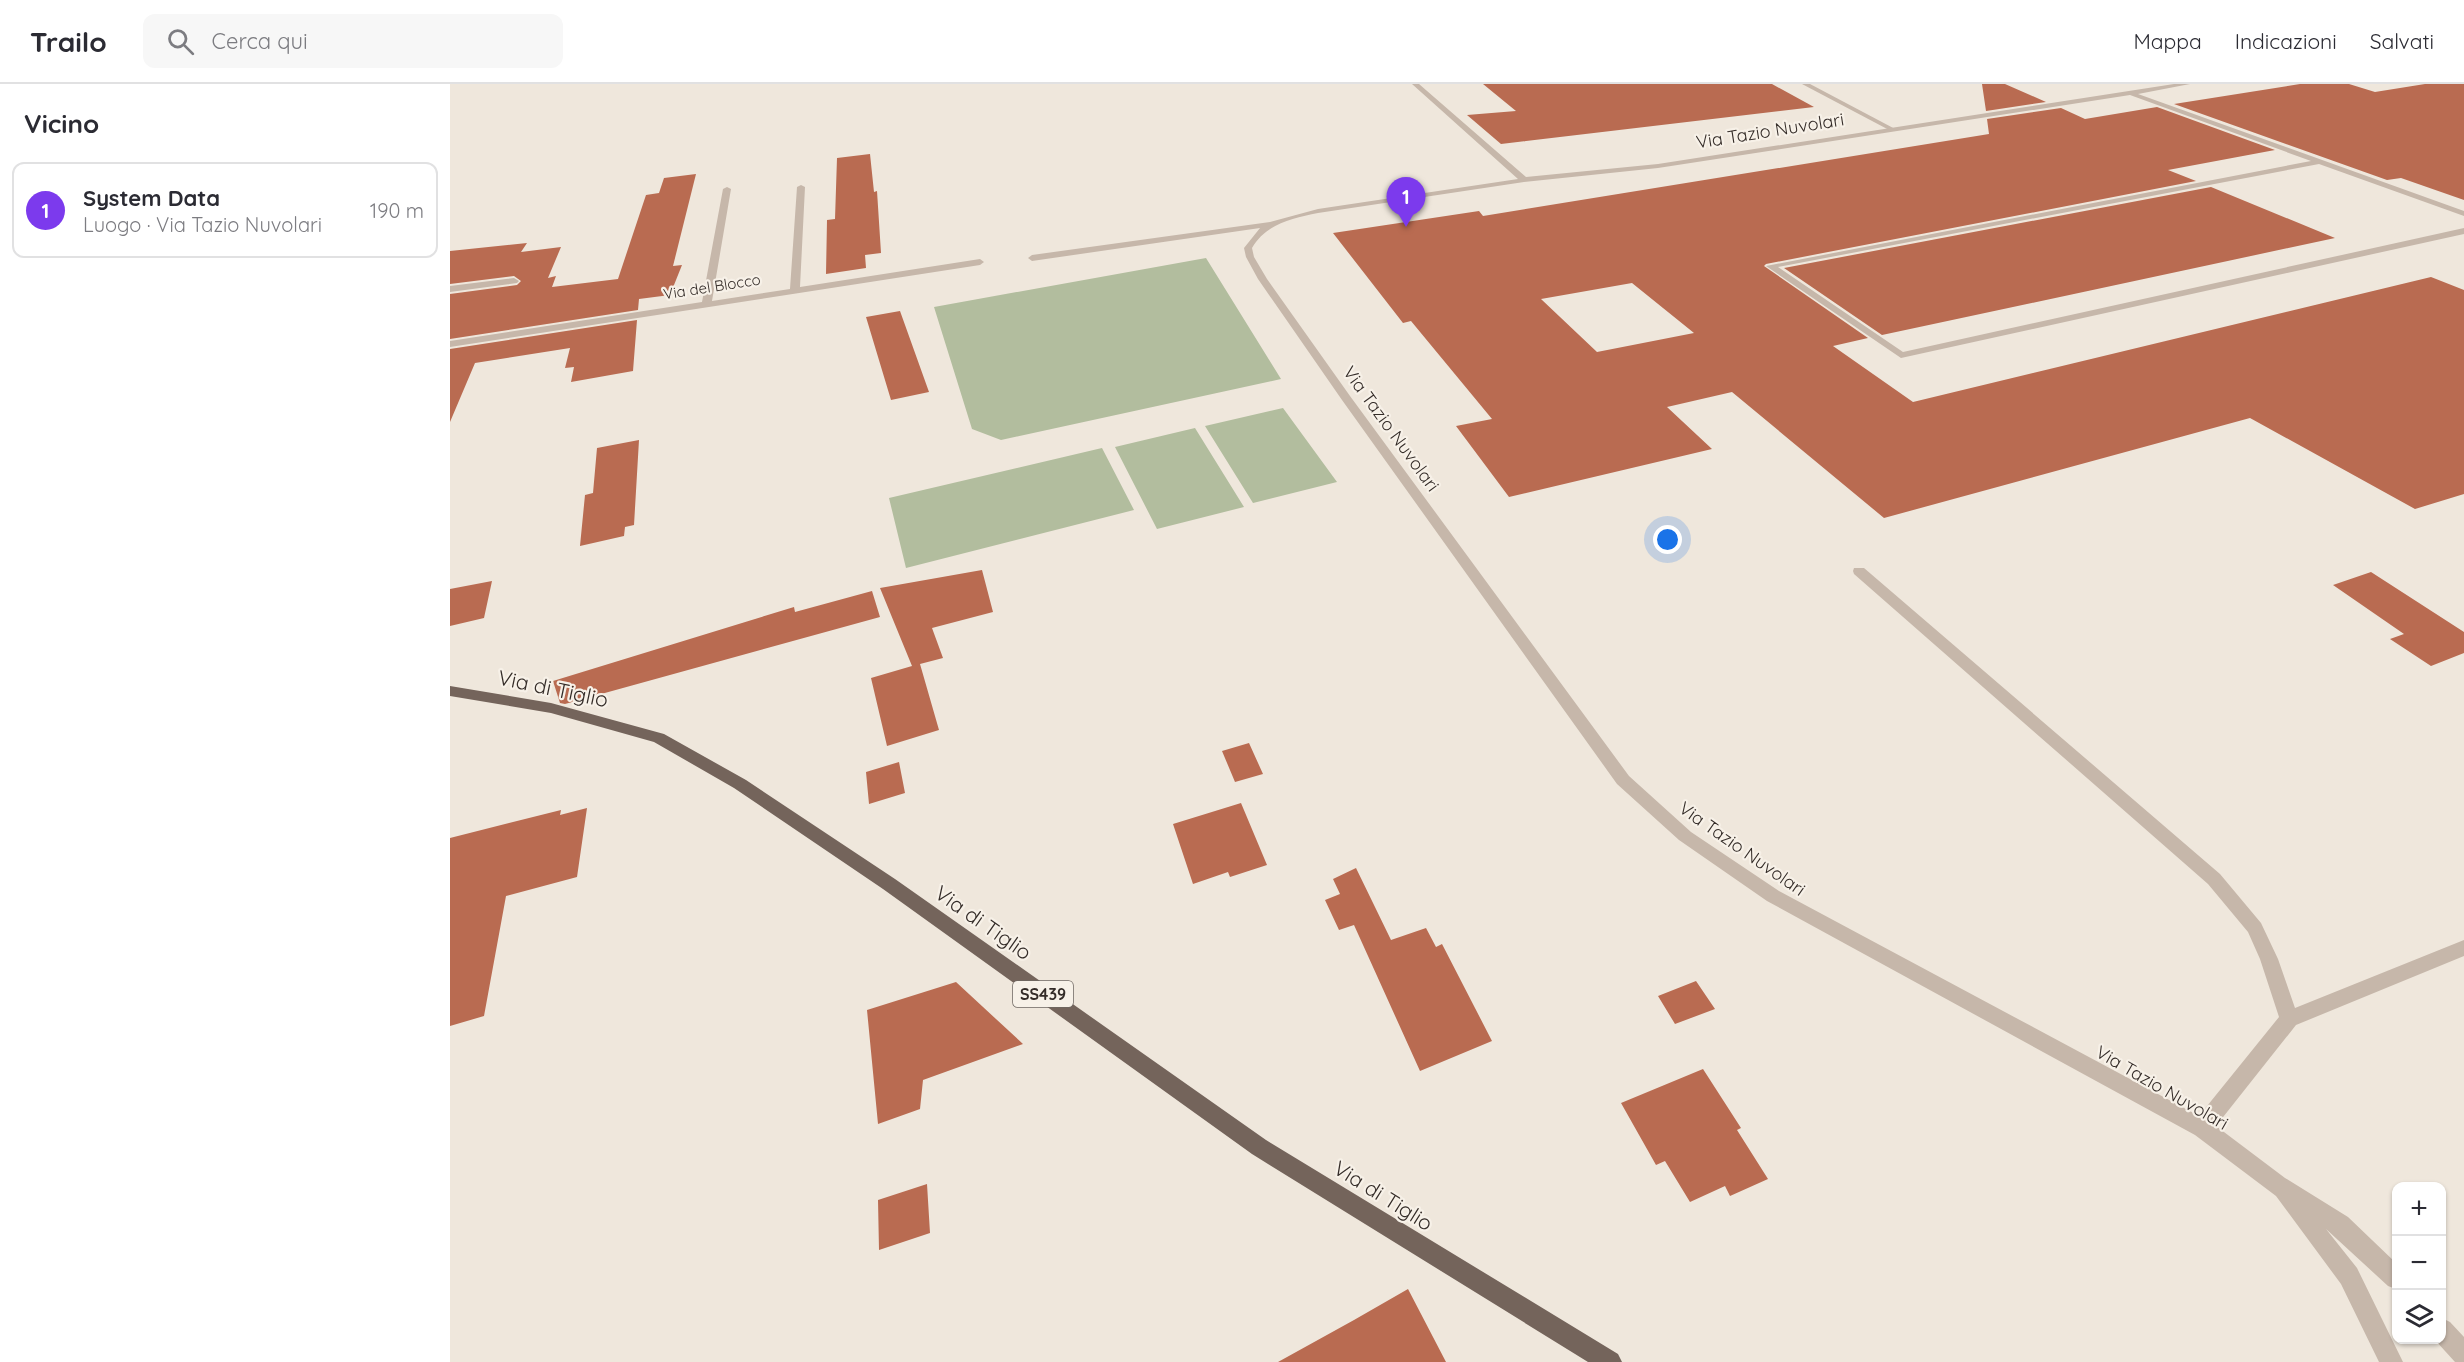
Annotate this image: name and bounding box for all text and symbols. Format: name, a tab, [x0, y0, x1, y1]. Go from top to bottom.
search box	[143, 14, 563, 68]
text: Trailo	[30, 24, 107, 59]
icon: search	[164, 25, 197, 58]
text: Cerca qui	[212, 27, 308, 55]
text: Mappa	[2133, 28, 2202, 54]
text: Indicazioni	[2235, 28, 2337, 54]
text: Salvati	[2370, 28, 2434, 54]
text: Vicino	[24, 107, 99, 140]
street label: Via Tazio Nuvolari	[1694, 107, 1845, 154]
pin: 1	[1386, 178, 1426, 227]
text: System Data	[83, 184, 220, 212]
text: 1	[42, 198, 49, 223]
text: 190 m	[370, 198, 424, 223]
text: Luogo · Via Tazio Nuvolari	[83, 212, 322, 237]
street label: Via del Blocco	[662, 269, 762, 304]
street label: Via Tazio Nuvolari	[1338, 362, 1445, 496]
your location	[1653, 525, 1682, 554]
street label: Via di Tiglio	[496, 664, 611, 712]
street label: Via Tazio Nuvolari	[1675, 796, 1810, 901]
street label: Via di Tiglio	[930, 879, 1037, 965]
road number: SS439	[1013, 981, 1073, 1007]
street label: Via Tazio Nuvolari	[2092, 1040, 2233, 1135]
street label: Via di Tiglio	[1329, 1154, 1438, 1236]
map controls	[2392, 1182, 2446, 1344]
button: +	[2392, 1182, 2446, 1236]
button: −	[2392, 1236, 2446, 1290]
button: layers	[2392, 1290, 2446, 1344]

